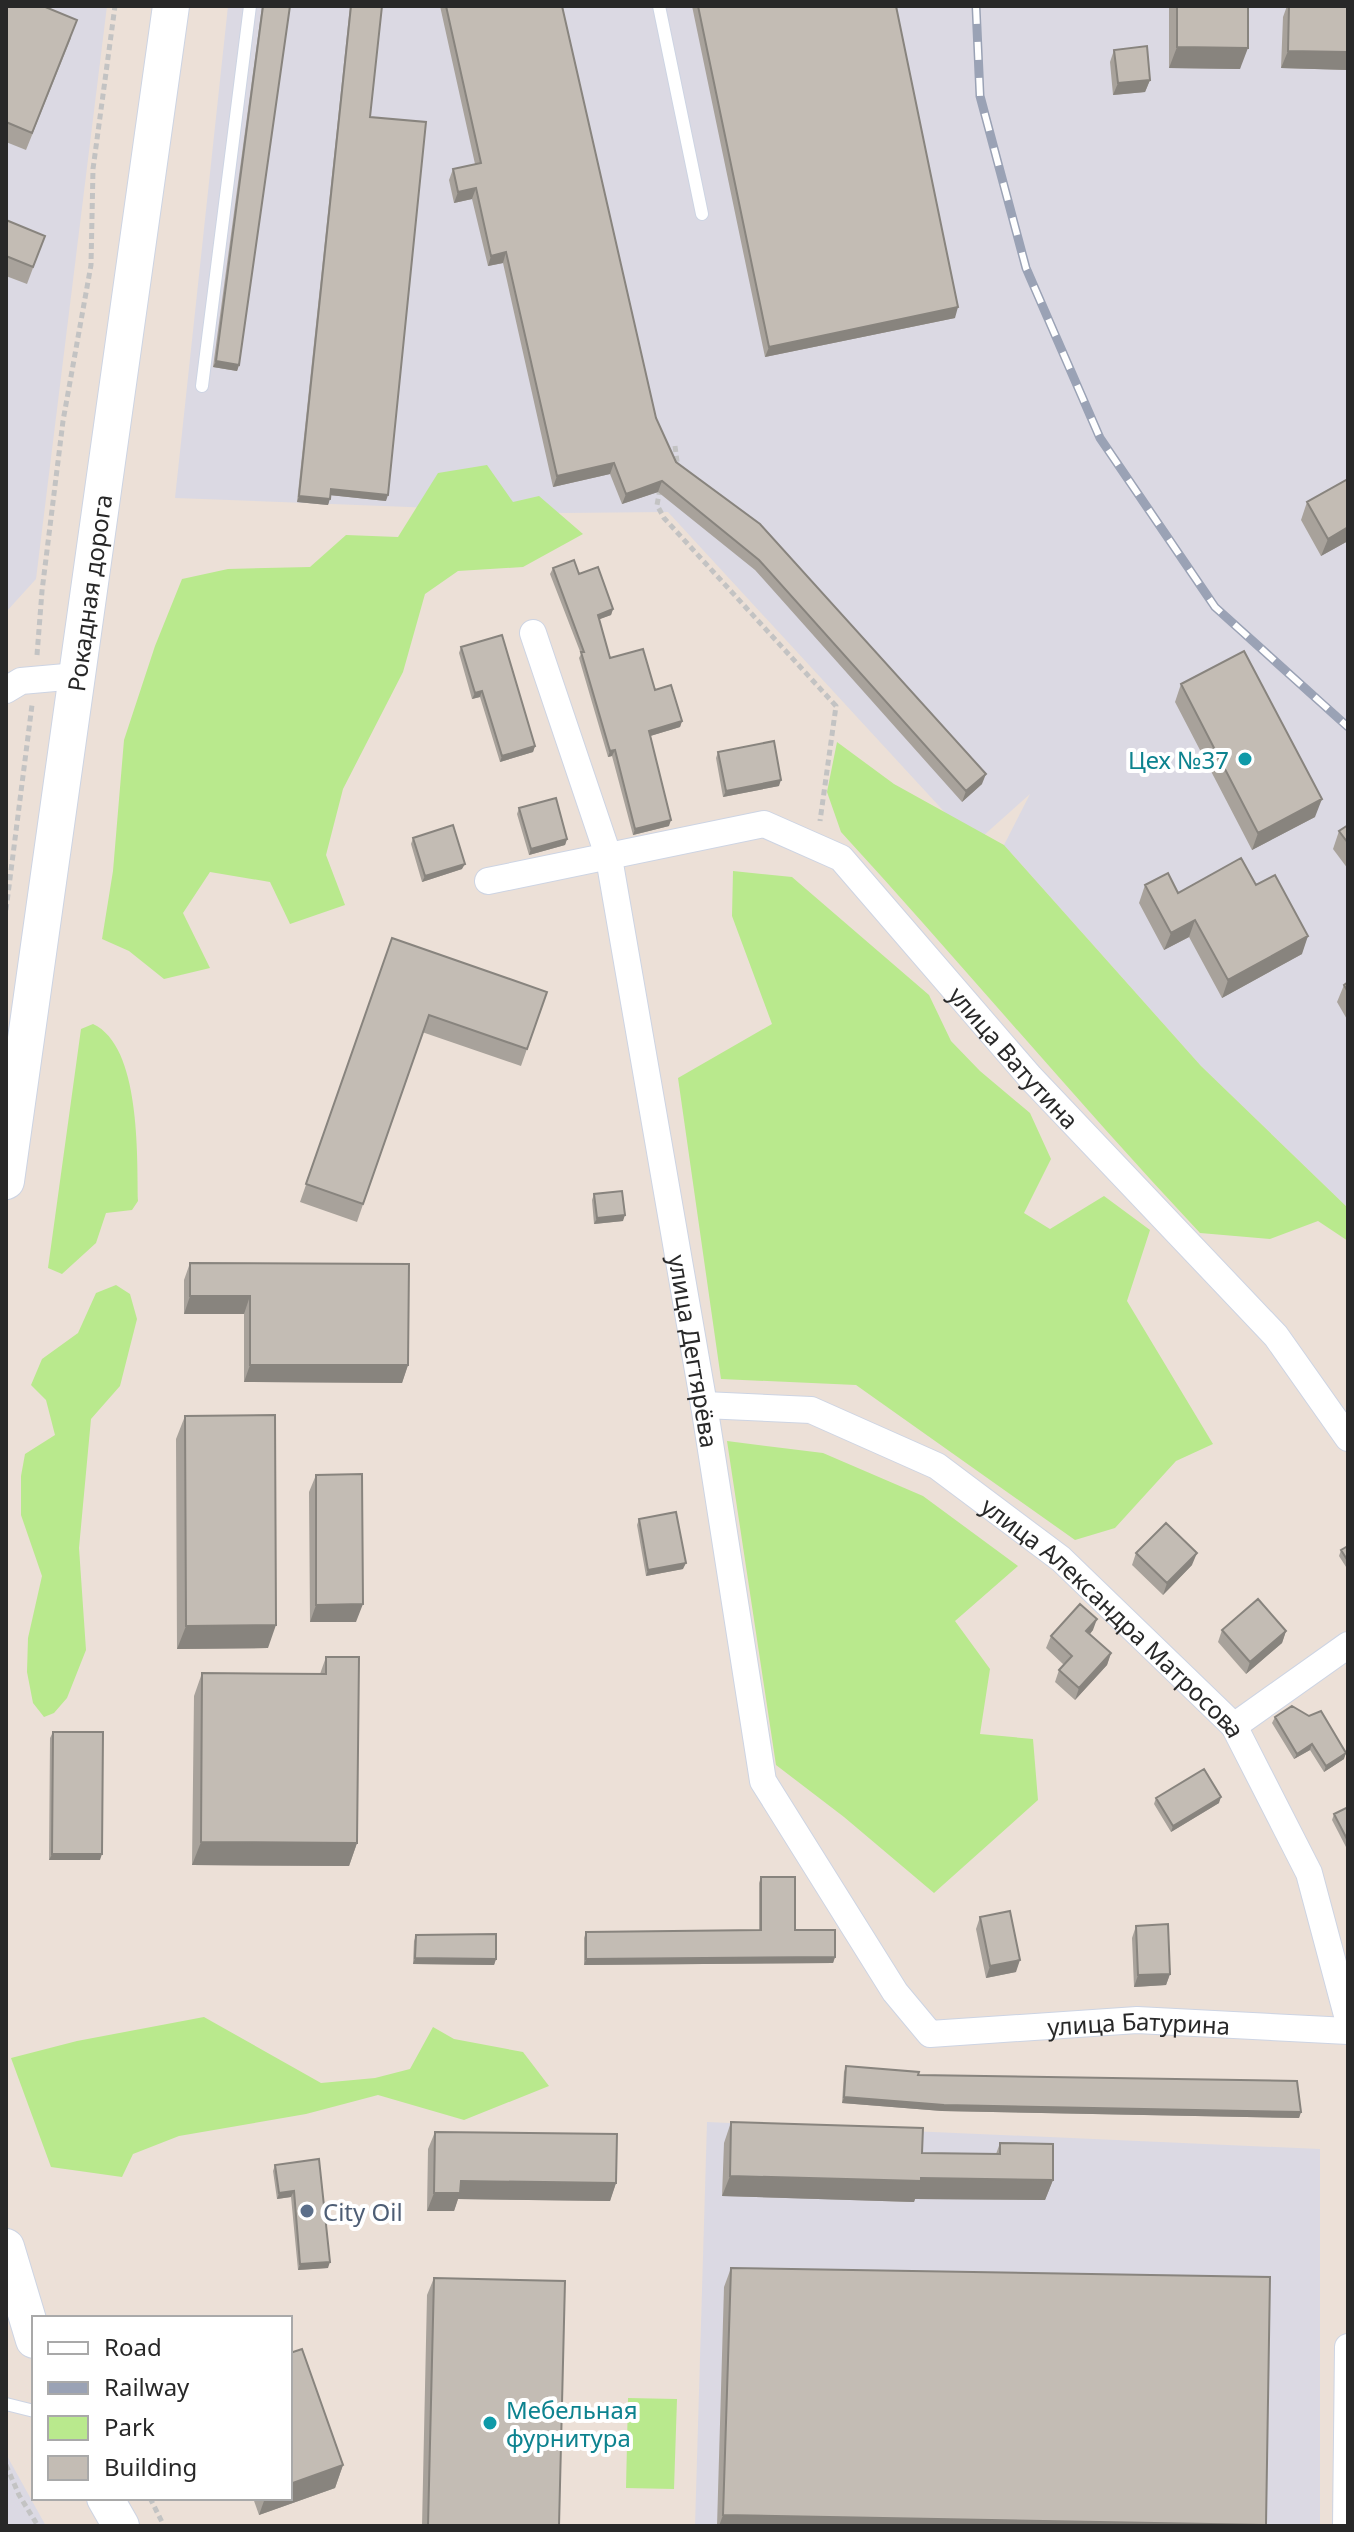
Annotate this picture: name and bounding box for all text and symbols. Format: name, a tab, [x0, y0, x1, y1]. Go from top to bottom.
street label: Рокадная дорога	[58, 492, 119, 693]
place label: Цех №37	[1128, 743, 1229, 776]
marker: Цех №37	[1236, 750, 1254, 768]
street label: улица Ватутина	[942, 979, 1087, 1136]
street label: улица Дегтярёва	[662, 1252, 727, 1450]
street label: улица Александра Матросова	[975, 1489, 1253, 1743]
street label: улица Батурина	[1046, 2003, 1231, 2043]
place label: City Oil	[323, 2195, 403, 2228]
marker: City Oil	[298, 2202, 316, 2220]
legend	[32, 2316, 292, 2500]
text: Road	[104, 2330, 162, 2363]
text: Railway	[104, 2370, 190, 2403]
place label: Мебельная фурнитура	[506, 2393, 638, 2454]
text: Park	[104, 2410, 155, 2443]
marker: Мебельная фурнитура	[481, 2414, 499, 2432]
text: Building	[104, 2450, 197, 2483]

